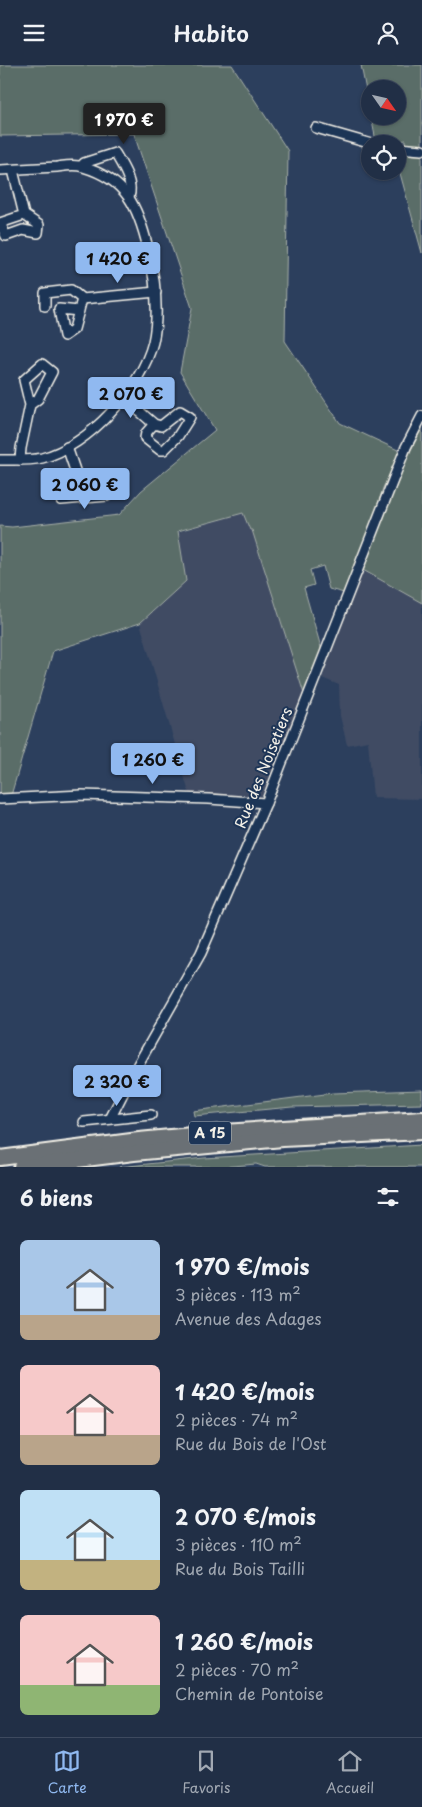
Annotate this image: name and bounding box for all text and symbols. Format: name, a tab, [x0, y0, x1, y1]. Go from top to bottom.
text: Habito	[173, 16, 249, 49]
icon: menu	[20, 19, 48, 47]
icon: person	[374, 19, 402, 47]
north arrow	[361, 80, 406, 125]
map controls	[361, 80, 406, 180]
pin: 1 970 €	[78, 103, 170, 145]
text: 1 970 €	[94, 107, 154, 131]
button: locate	[361, 135, 406, 180]
pin: 1 420 €	[72, 241, 164, 284]
text: 1 420 €	[86, 246, 150, 270]
pin: 2 070 €	[85, 377, 177, 419]
text: 2 070 €	[99, 381, 163, 405]
pin: 2 060 €	[39, 467, 131, 510]
text: 2 060 €	[52, 472, 118, 496]
street label: Rue des Noisetiers	[228, 703, 297, 831]
pin: 1 260 €	[107, 743, 199, 785]
text: 1 260 €	[122, 747, 184, 771]
pin: 2 320 €	[71, 1065, 163, 1107]
text: 2 320 €	[84, 1069, 150, 1093]
road number: A 15	[189, 1121, 231, 1145]
text: 6 biens	[20, 1181, 93, 1213]
icon: filters	[374, 1183, 402, 1211]
text: 1 970 €/mois	[175, 1250, 309, 1282]
icon: home	[60, 1260, 120, 1320]
text: 3 pièces · 113 m²	[175, 1282, 301, 1306]
text: Avenue des Adages	[175, 1306, 322, 1330]
text: 1 420 €/mois	[175, 1375, 314, 1407]
icon: home	[60, 1385, 120, 1445]
text: 2 pièces · 74 m²	[175, 1407, 298, 1431]
text: Rue du Bois de l'Ost	[175, 1431, 327, 1455]
text: 2 070 €/mois	[175, 1500, 316, 1532]
icon: home	[60, 1510, 120, 1570]
text: 3 pièces · 110 m²	[175, 1532, 302, 1556]
text: Rue du Bois Tailli	[175, 1556, 305, 1580]
text: 1 260 €/mois	[175, 1625, 313, 1657]
icon: home	[60, 1635, 120, 1695]
text: 2 pièces · 70 m²	[175, 1657, 299, 1681]
text: Chemin de Pontoise	[175, 1681, 323, 1705]
tab: Carte	[48, 1747, 87, 1798]
tab: Favoris	[182, 1747, 230, 1798]
tab: Accueil	[326, 1747, 374, 1798]

